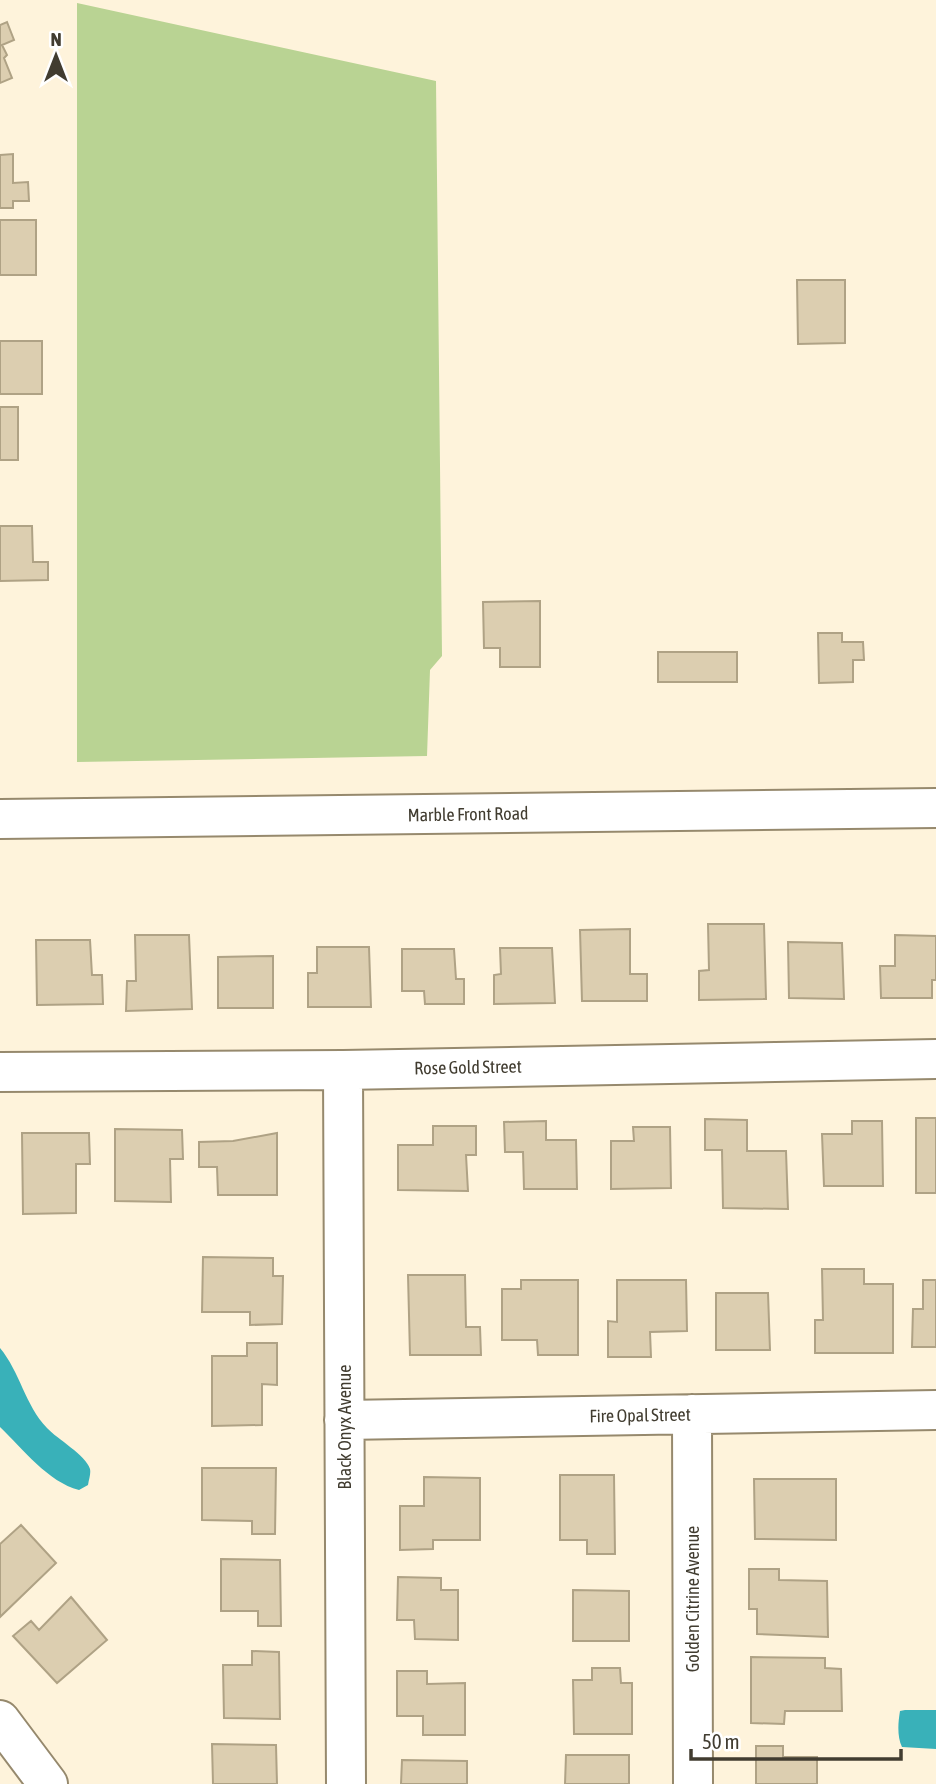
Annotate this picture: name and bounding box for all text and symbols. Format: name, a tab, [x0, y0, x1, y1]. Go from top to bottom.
north arrow	[21, 21, 91, 91]
text: N	[50, 28, 62, 50]
street label: Marble Front Road	[407, 802, 529, 826]
street label: Rose Gold Street	[414, 1056, 522, 1078]
street label: Black Onyx Avenue	[334, 1365, 355, 1489]
street label: Fire Opal Street	[589, 1404, 691, 1426]
street label: Golden Citrine Avenue	[682, 1526, 703, 1672]
scale bar	[691, 1718, 901, 1762]
text: 50 m	[702, 1729, 740, 1753]

